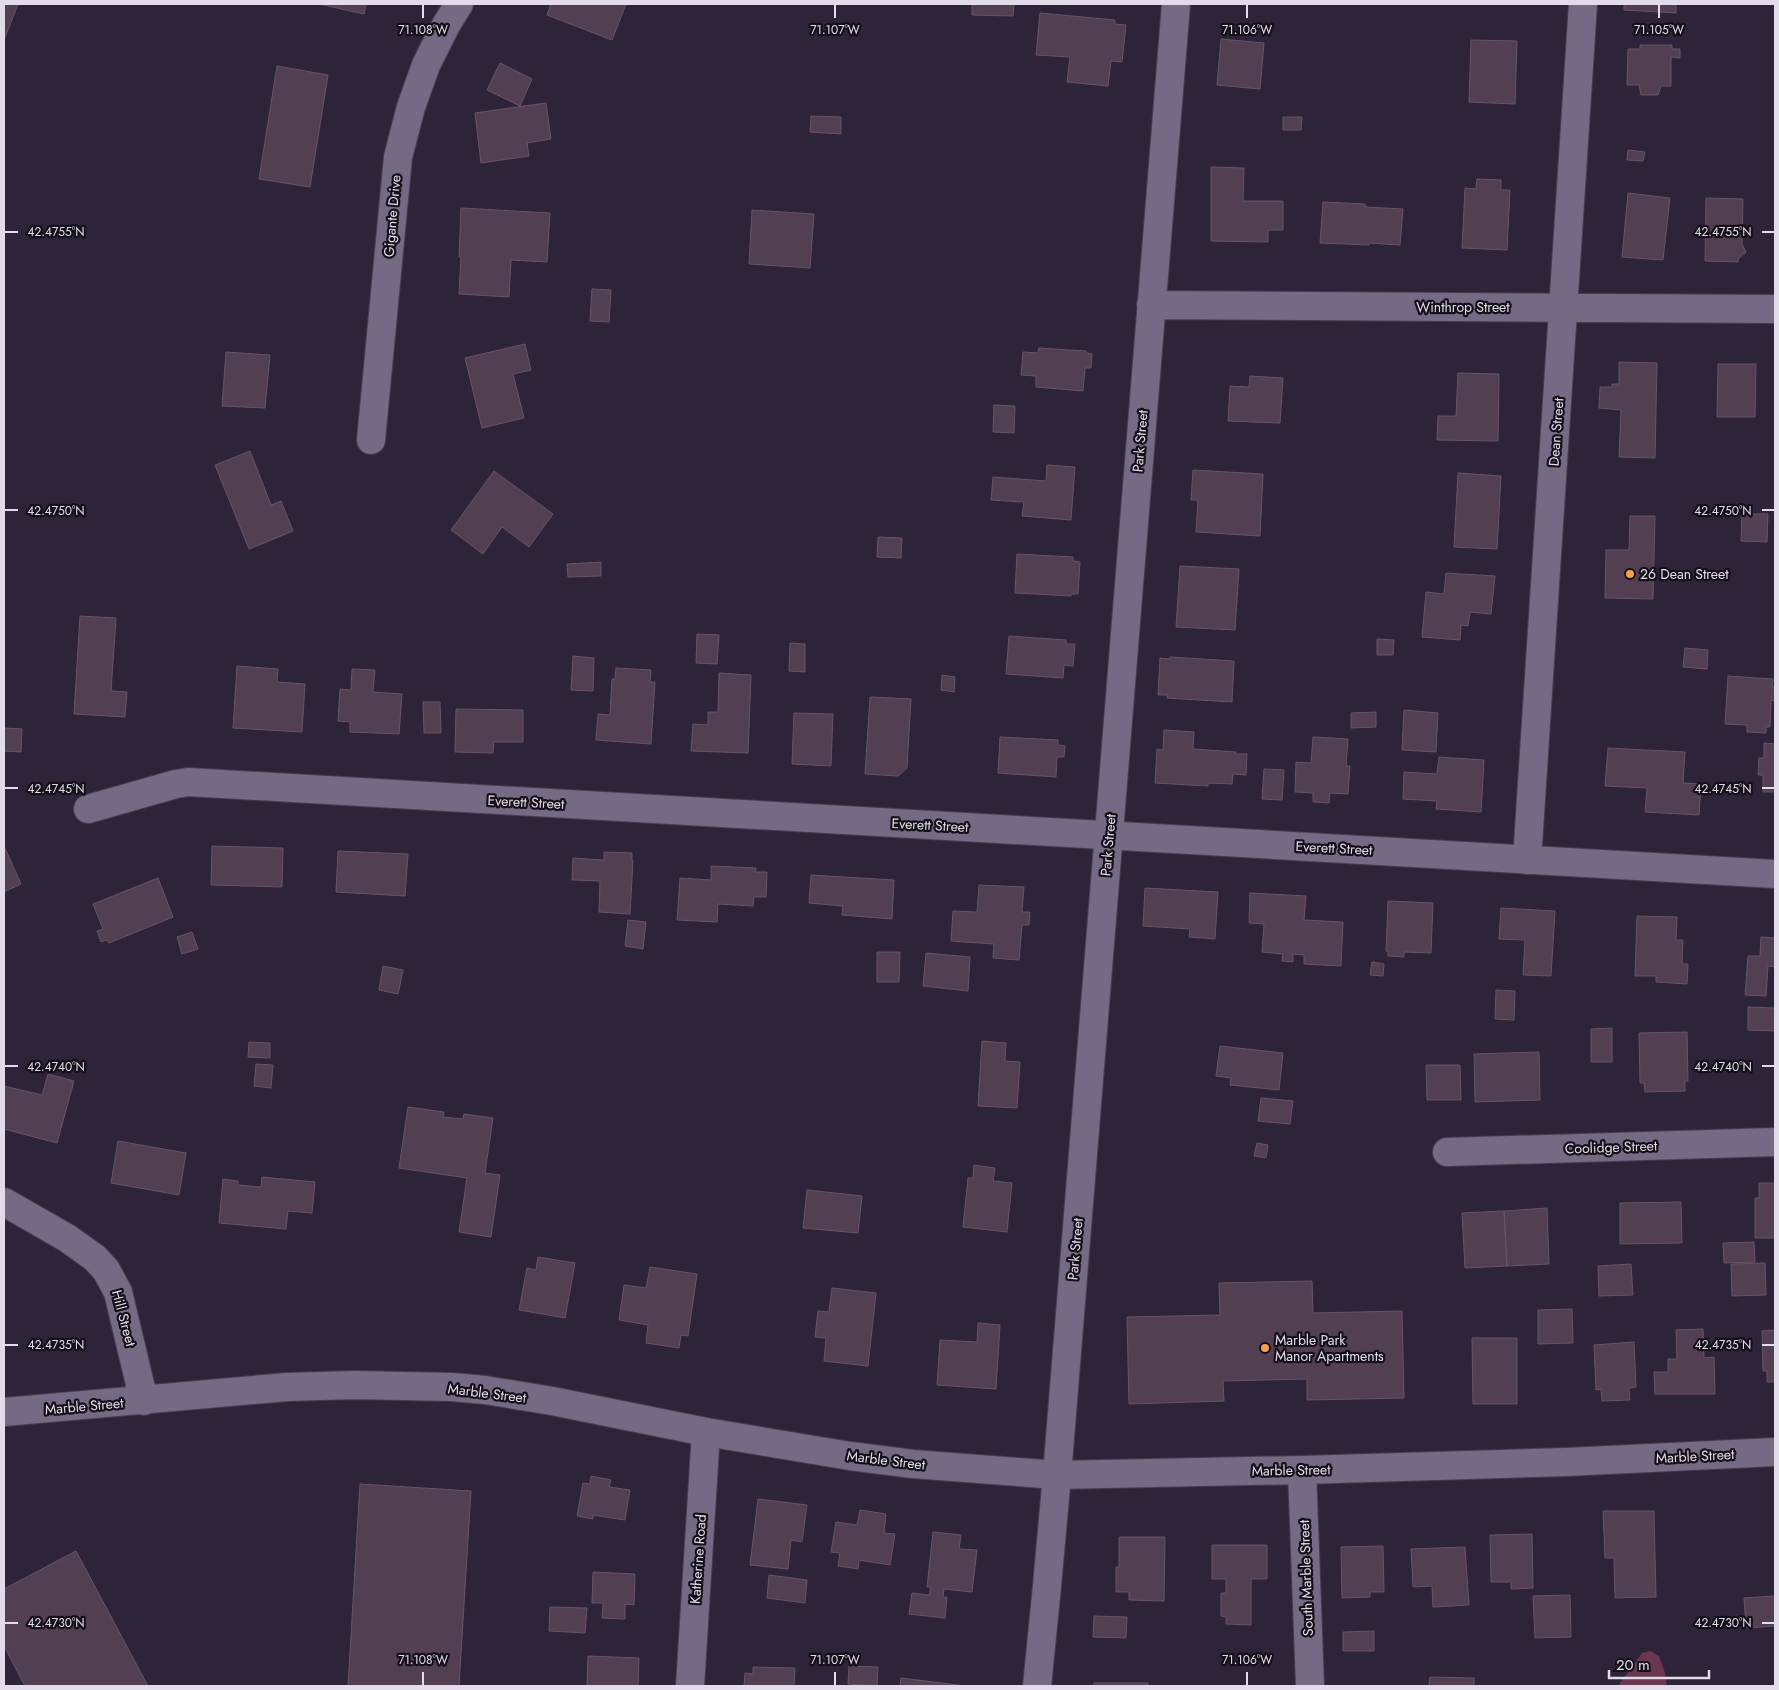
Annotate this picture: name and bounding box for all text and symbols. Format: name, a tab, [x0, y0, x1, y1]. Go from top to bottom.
text: 71.108°W	[398, 21, 448, 39]
text: 71.107°W	[810, 21, 860, 39]
text: 71.106°W	[1222, 21, 1272, 39]
text: 71.105°W	[1634, 21, 1684, 39]
street label: Gigante Drive	[378, 174, 406, 258]
text: 42.4755°N	[28, 223, 84, 241]
text: 42.4755°N	[1695, 223, 1751, 241]
street label: Winthrop Street	[1416, 297, 1510, 317]
street label: Dean Street	[1544, 397, 1568, 467]
street label: Park Street	[1127, 408, 1153, 473]
text: 42.4750°N	[27, 502, 85, 520]
text: 42.4750°N	[1694, 502, 1752, 520]
place label: 26 Dean Street	[1640, 564, 1729, 584]
marker: 26 Dean Street	[1624, 568, 1636, 580]
text: 42.4745°N	[27, 780, 85, 798]
text: 42.4745°N	[1694, 780, 1752, 798]
street label: Everett Street	[487, 790, 566, 814]
street label: Park Street	[1095, 812, 1121, 877]
street label: Everett Street	[891, 813, 970, 837]
street label: Everett Street	[1295, 836, 1374, 860]
text: 42.4740°N	[27, 1058, 85, 1076]
text: 42.4740°N	[1694, 1058, 1752, 1076]
street label: Coolidge Street	[1564, 1135, 1658, 1159]
street label: Park Street	[1062, 1216, 1088, 1281]
street label: Hill Street	[107, 1288, 141, 1349]
place label: Marble Park Manor Apartments	[1275, 1330, 1384, 1366]
text: 42.4735°N	[28, 1336, 84, 1354]
text: 42.4735°N	[1695, 1336, 1751, 1354]
marker: Marble Park Manor Apartments	[1259, 1342, 1271, 1354]
street label: Marble Street	[447, 1378, 528, 1408]
street label: Marble Street	[44, 1393, 125, 1419]
street label: Marble Street	[1655, 1444, 1736, 1468]
street label: Marble Street	[846, 1445, 927, 1475]
street label: Marble Street	[1251, 1459, 1331, 1481]
street label: Katherine Road	[685, 1513, 711, 1605]
street label: South Marble Street	[1294, 1519, 1318, 1637]
text: 42.4730°N	[27, 1614, 85, 1632]
text: 42.4730°N	[1694, 1614, 1752, 1632]
scale bar	[1609, 1648, 1709, 1680]
text: 71.108°W	[398, 1651, 448, 1669]
text: 71.107°W	[810, 1651, 860, 1669]
text: 71.106°W	[1222, 1651, 1272, 1669]
text: 20 m	[1616, 1654, 1650, 1676]

